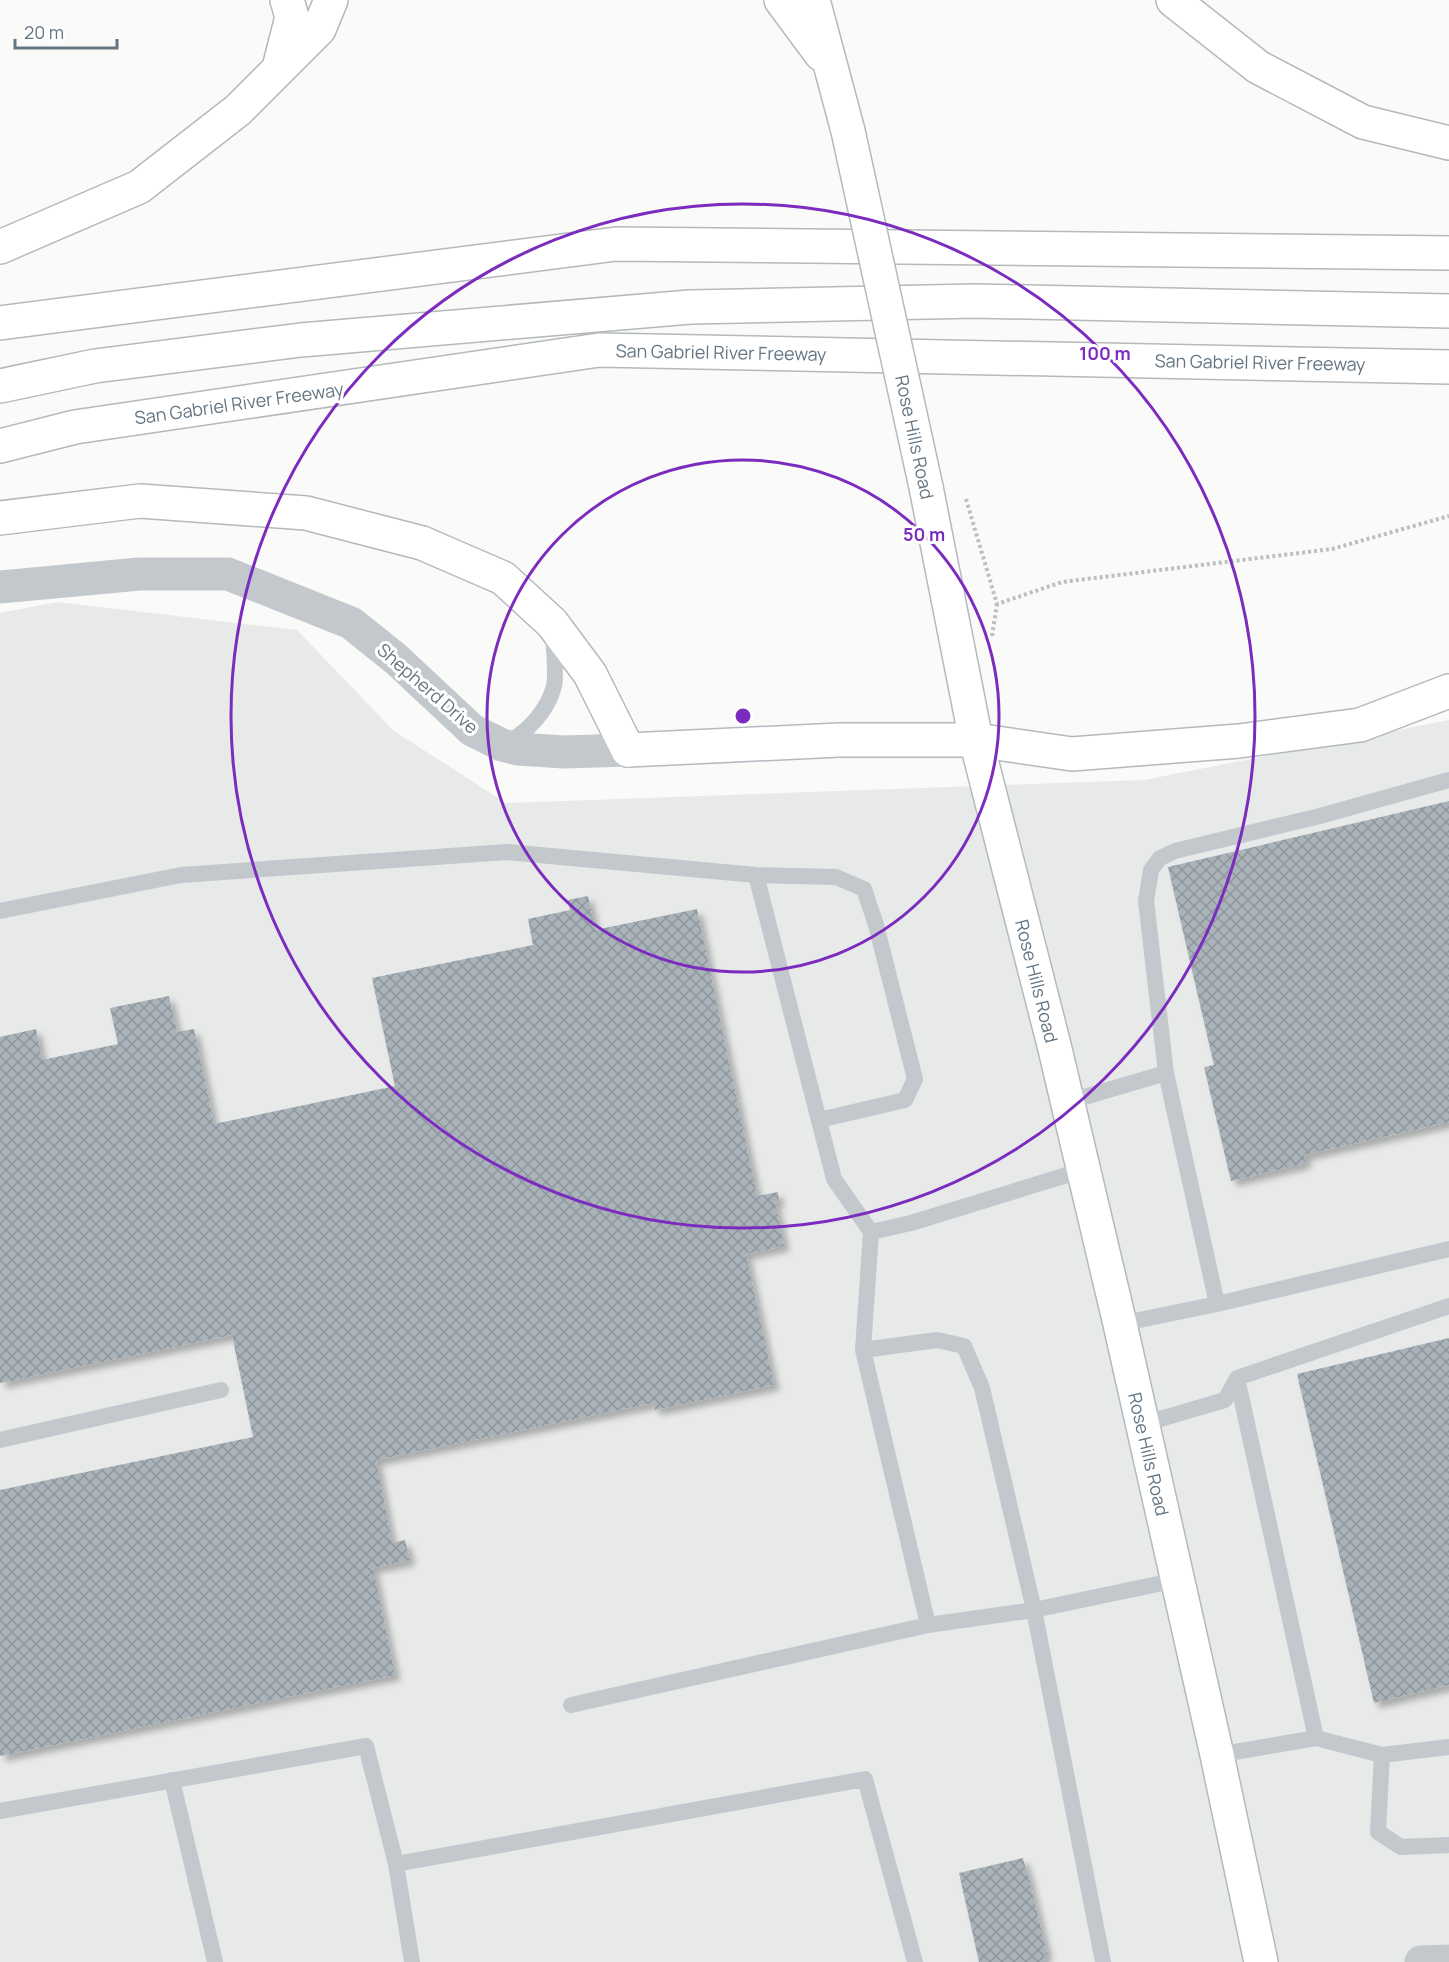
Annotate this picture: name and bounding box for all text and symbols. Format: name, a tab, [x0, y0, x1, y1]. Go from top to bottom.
scale bar	[15, 12, 117, 50]
text: 20 m	[24, 20, 64, 44]
street label: San Gabriel River Freeway	[615, 338, 827, 366]
text: 100 m	[1079, 341, 1131, 365]
street label: San Gabriel River Freeway	[1154, 348, 1366, 376]
street label: Rose Hills Road	[890, 373, 940, 501]
street label: San Gabriel River Freeway	[133, 376, 346, 430]
text: 50 m	[903, 522, 945, 546]
street label: Shepherd Drive	[372, 637, 484, 739]
centre of rings	[733, 706, 753, 726]
street label: Rose Hills Road	[1010, 917, 1064, 1045]
street label: Rose Hills Road	[1123, 1390, 1175, 1518]

